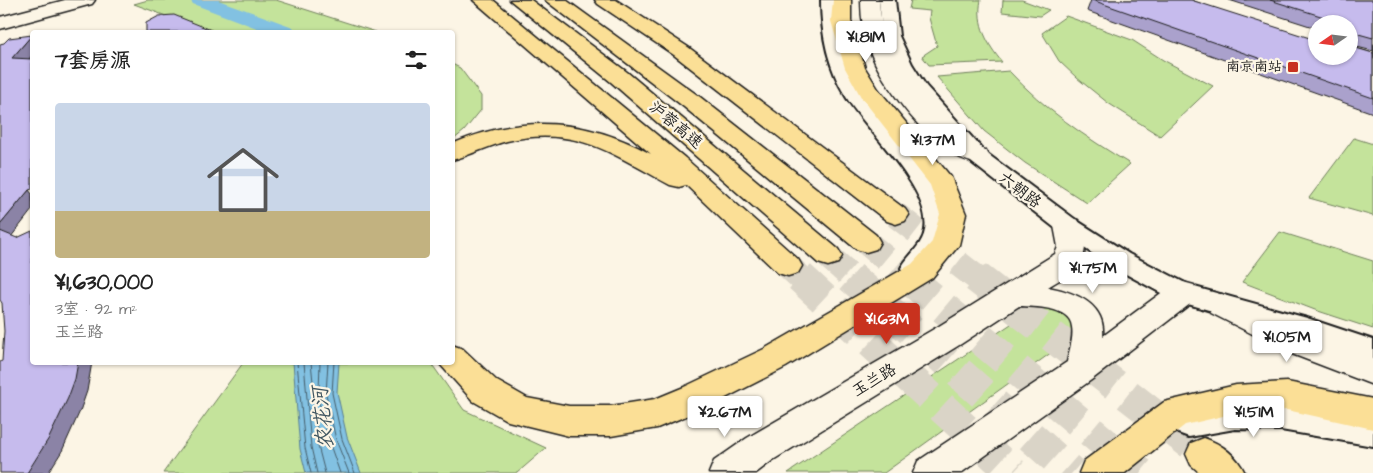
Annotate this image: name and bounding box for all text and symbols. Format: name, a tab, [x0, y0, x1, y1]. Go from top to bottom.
north arrow	[1308, 15, 1358, 65]
map controls	[1308, 15, 1358, 65]
pin: ¥1.81M	[825, 20, 907, 63]
text: ¥1.81M	[847, 26, 885, 48]
text: 7套房源	[55, 46, 131, 75]
icon: filters	[402, 46, 430, 74]
place label: 南京南站	[1226, 57, 1282, 77]
marker: 南京南站	[1286, 60, 1300, 74]
street label: 沪蓉高速	[644, 96, 708, 154]
pin: ¥1.37M	[892, 124, 974, 166]
text: ¥1.37M	[911, 129, 955, 151]
icon: home	[198, 135, 288, 225]
street label: 六朝路	[994, 167, 1046, 213]
pin: ¥1.75M	[1052, 252, 1134, 294]
text: ¥1.75M	[1069, 257, 1117, 279]
text: ¥1,630,000	[55, 268, 153, 297]
text: 3室 · 92 m²	[55, 298, 137, 320]
pin: ¥1.63M	[846, 302, 928, 345]
text: ¥1.63M	[865, 308, 909, 330]
pin: ¥1.05M	[1246, 320, 1328, 363]
text: 玉兰路	[55, 321, 103, 343]
text: ¥1.05M	[1263, 326, 1311, 348]
street label: 玉兰路	[848, 358, 900, 402]
water label: 农花河	[305, 382, 341, 451]
pin: ¥2.67M	[684, 396, 766, 438]
pin: ¥1.51M	[1213, 396, 1295, 438]
text: ¥2.67M	[698, 401, 752, 423]
text: ¥1.51M	[1234, 401, 1274, 423]

